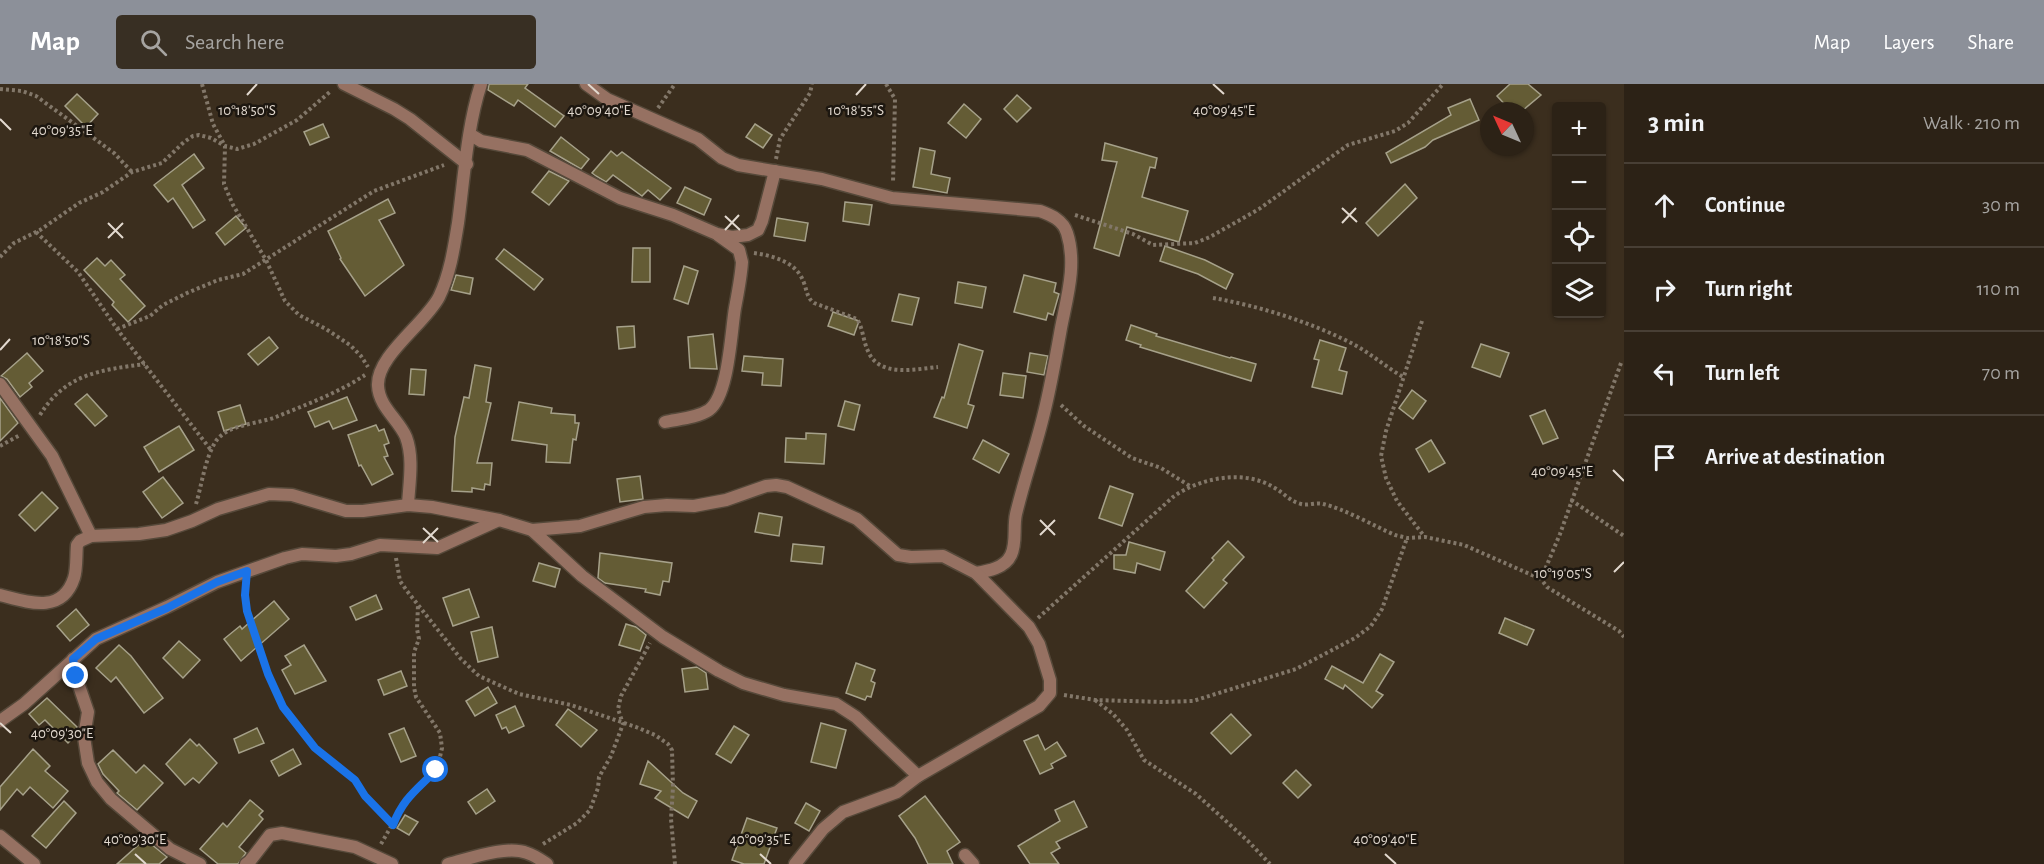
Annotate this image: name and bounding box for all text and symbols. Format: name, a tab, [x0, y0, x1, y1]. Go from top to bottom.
search box	[116, 15, 536, 69]
icon: search	[137, 26, 170, 59]
text: Map	[30, 28, 80, 56]
text: Search here	[185, 31, 284, 53]
text: Map	[1814, 32, 1850, 53]
text: Layers	[1883, 32, 1934, 53]
text: Share	[1967, 32, 2014, 53]
north arrow	[1480, 102, 1534, 156]
map controls	[1552, 102, 1606, 318]
button: +	[1552, 102, 1606, 156]
text: 10°18'50"S	[218, 103, 276, 118]
text: 40°09'40"E	[567, 103, 631, 118]
text: 10°18'55"S	[828, 103, 884, 118]
text: 40°09'45"E	[1193, 103, 1255, 118]
text: 3 min	[1648, 110, 1705, 136]
text: Walk · 210 m	[1923, 113, 2020, 133]
text: 40°09'35"E	[32, 123, 92, 138]
button: −	[1552, 156, 1606, 210]
icon: ahead	[1648, 189, 1681, 222]
text: Continue	[1705, 194, 1785, 216]
text: 30 m	[1982, 195, 2020, 215]
button: locate	[1552, 210, 1606, 264]
button: layers	[1552, 264, 1606, 318]
icon: right	[1648, 273, 1681, 306]
text: Turn right	[1705, 278, 1792, 300]
text: 110 m	[1976, 279, 2020, 299]
text: 10°18'50"S	[32, 333, 90, 348]
icon: left	[1648, 357, 1681, 390]
text: Turn left	[1705, 362, 1779, 384]
text: 70 m	[1982, 363, 2020, 383]
icon: arrive	[1648, 441, 1681, 474]
text: Arrive at destination	[1705, 446, 1885, 468]
text: 40°09'45"E	[1531, 464, 1593, 479]
text: 10°19'05"S	[1534, 566, 1592, 581]
route end	[62, 662, 88, 688]
text: 40°09'30"E	[31, 726, 93, 741]
route start	[422, 756, 448, 782]
text: 40°09'30"E	[104, 832, 166, 847]
text: 40°09'35"E	[730, 832, 790, 847]
text: 40°09'40"E	[1353, 832, 1417, 847]

